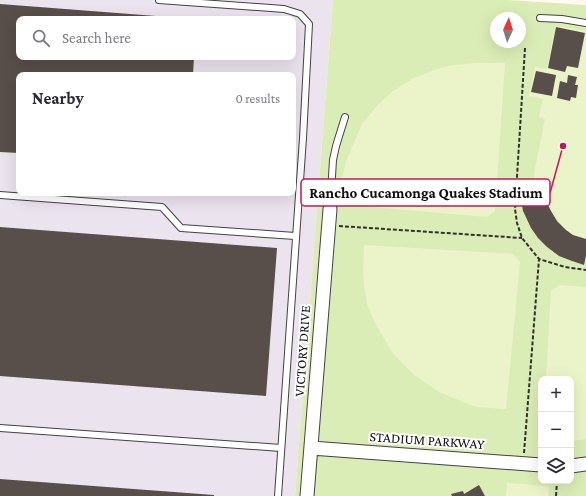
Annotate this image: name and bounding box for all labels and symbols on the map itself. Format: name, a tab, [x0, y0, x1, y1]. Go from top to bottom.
north arrow	[490, 12, 526, 48]
callout: Rancho Cucamonga Quakes Stadium	[301, 179, 550, 206]
text: Rancho Cucamonga Quakes Stadium	[309, 185, 543, 201]
street label: VICTORY DRIVE	[291, 304, 313, 397]
street label: STADIUM PARKWAY	[369, 428, 486, 452]

